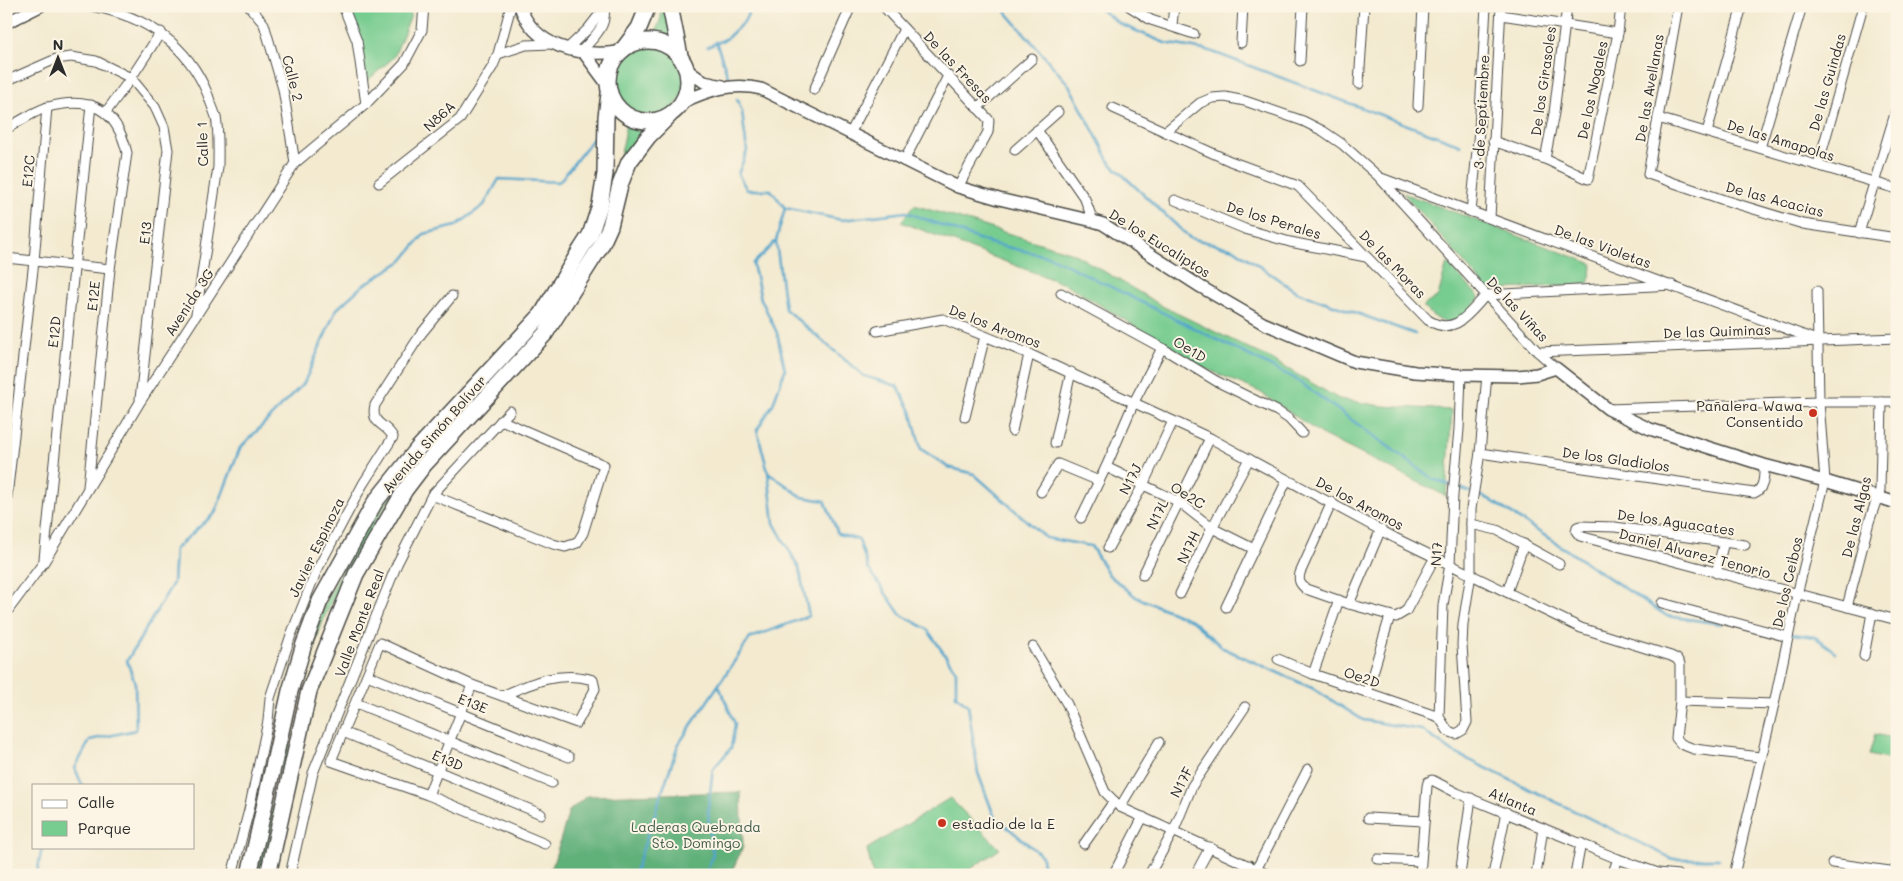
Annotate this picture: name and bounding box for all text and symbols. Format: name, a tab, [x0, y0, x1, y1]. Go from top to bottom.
street label: De los Girasoles	[1526, 25, 1560, 137]
street label: De las Fresas	[920, 27, 996, 107]
street label: De las Guindas	[1804, 31, 1850, 133]
north arrow	[32, 32, 82, 82]
street label: De las Avellanas	[1630, 32, 1668, 144]
text: N	[53, 35, 63, 54]
street label: De los Nogales	[1572, 39, 1612, 141]
street label: Calle 2	[278, 53, 308, 103]
street label: 3 de Septiembre	[1469, 54, 1493, 170]
street label: N86A	[419, 96, 459, 136]
street label: De las Amapolas	[1725, 115, 1837, 165]
street label: Calle 1	[192, 121, 212, 167]
street label: E12C	[17, 154, 39, 188]
street label: De las Acacias	[1724, 177, 1826, 221]
street label: De los Perales	[1224, 197, 1324, 243]
street label: De los Eucaliptos	[1106, 204, 1214, 282]
street label: De las Violetas	[1552, 220, 1654, 272]
street label: E13	[134, 221, 156, 245]
street label: De las Moras	[1355, 226, 1431, 302]
street label: Avenida 3G	[160, 265, 218, 339]
street label: De las Viñas	[1483, 272, 1553, 346]
street label: E12E	[82, 280, 104, 312]
street label: De los Aromos	[946, 300, 1044, 352]
street label: E12D	[43, 315, 65, 349]
street label: De las Quiminas	[1663, 320, 1771, 342]
street label: Oe1D	[1170, 332, 1210, 366]
street label: Avenida Simón Bolívar	[377, 371, 491, 497]
place label: Pañalera Wawa Consentido	[1696, 396, 1803, 431]
marker: Pañalera Wawa Consentido	[1807, 407, 1819, 419]
street label: De los Gladiolos	[1561, 442, 1671, 476]
street label: N17J	[1114, 460, 1146, 498]
street label: De los Aromos	[1313, 472, 1407, 534]
street label: De las Algas	[1837, 474, 1875, 560]
street label: Oe2C	[1167, 477, 1209, 513]
street label: Javier Espinoza	[284, 494, 348, 600]
street label: N17L	[1142, 495, 1173, 532]
street label: De los Aguacates	[1616, 504, 1736, 540]
street label: Daniel Alvarez Tenorio	[1617, 524, 1773, 582]
street label: N17H	[1172, 527, 1204, 567]
street label: De los Ceibos	[1767, 535, 1807, 629]
street label: N17	[1426, 541, 1446, 567]
street label: Valle Monte Real	[330, 566, 388, 680]
street label: Oe2D	[1341, 662, 1383, 692]
street label: E13E	[455, 688, 491, 718]
street label: E13D	[430, 745, 466, 775]
street label: N17F	[1165, 763, 1197, 801]
street label: Atlanta	[1486, 782, 1540, 820]
legend	[32, 784, 195, 848]
text: Calle	[78, 792, 115, 812]
place label: estadio de la E	[952, 814, 1055, 833]
park label: Laderas Quebrada Sto. Domingo	[631, 817, 761, 852]
marker: estadio de la E	[936, 817, 948, 829]
text: Parque	[78, 818, 131, 838]

